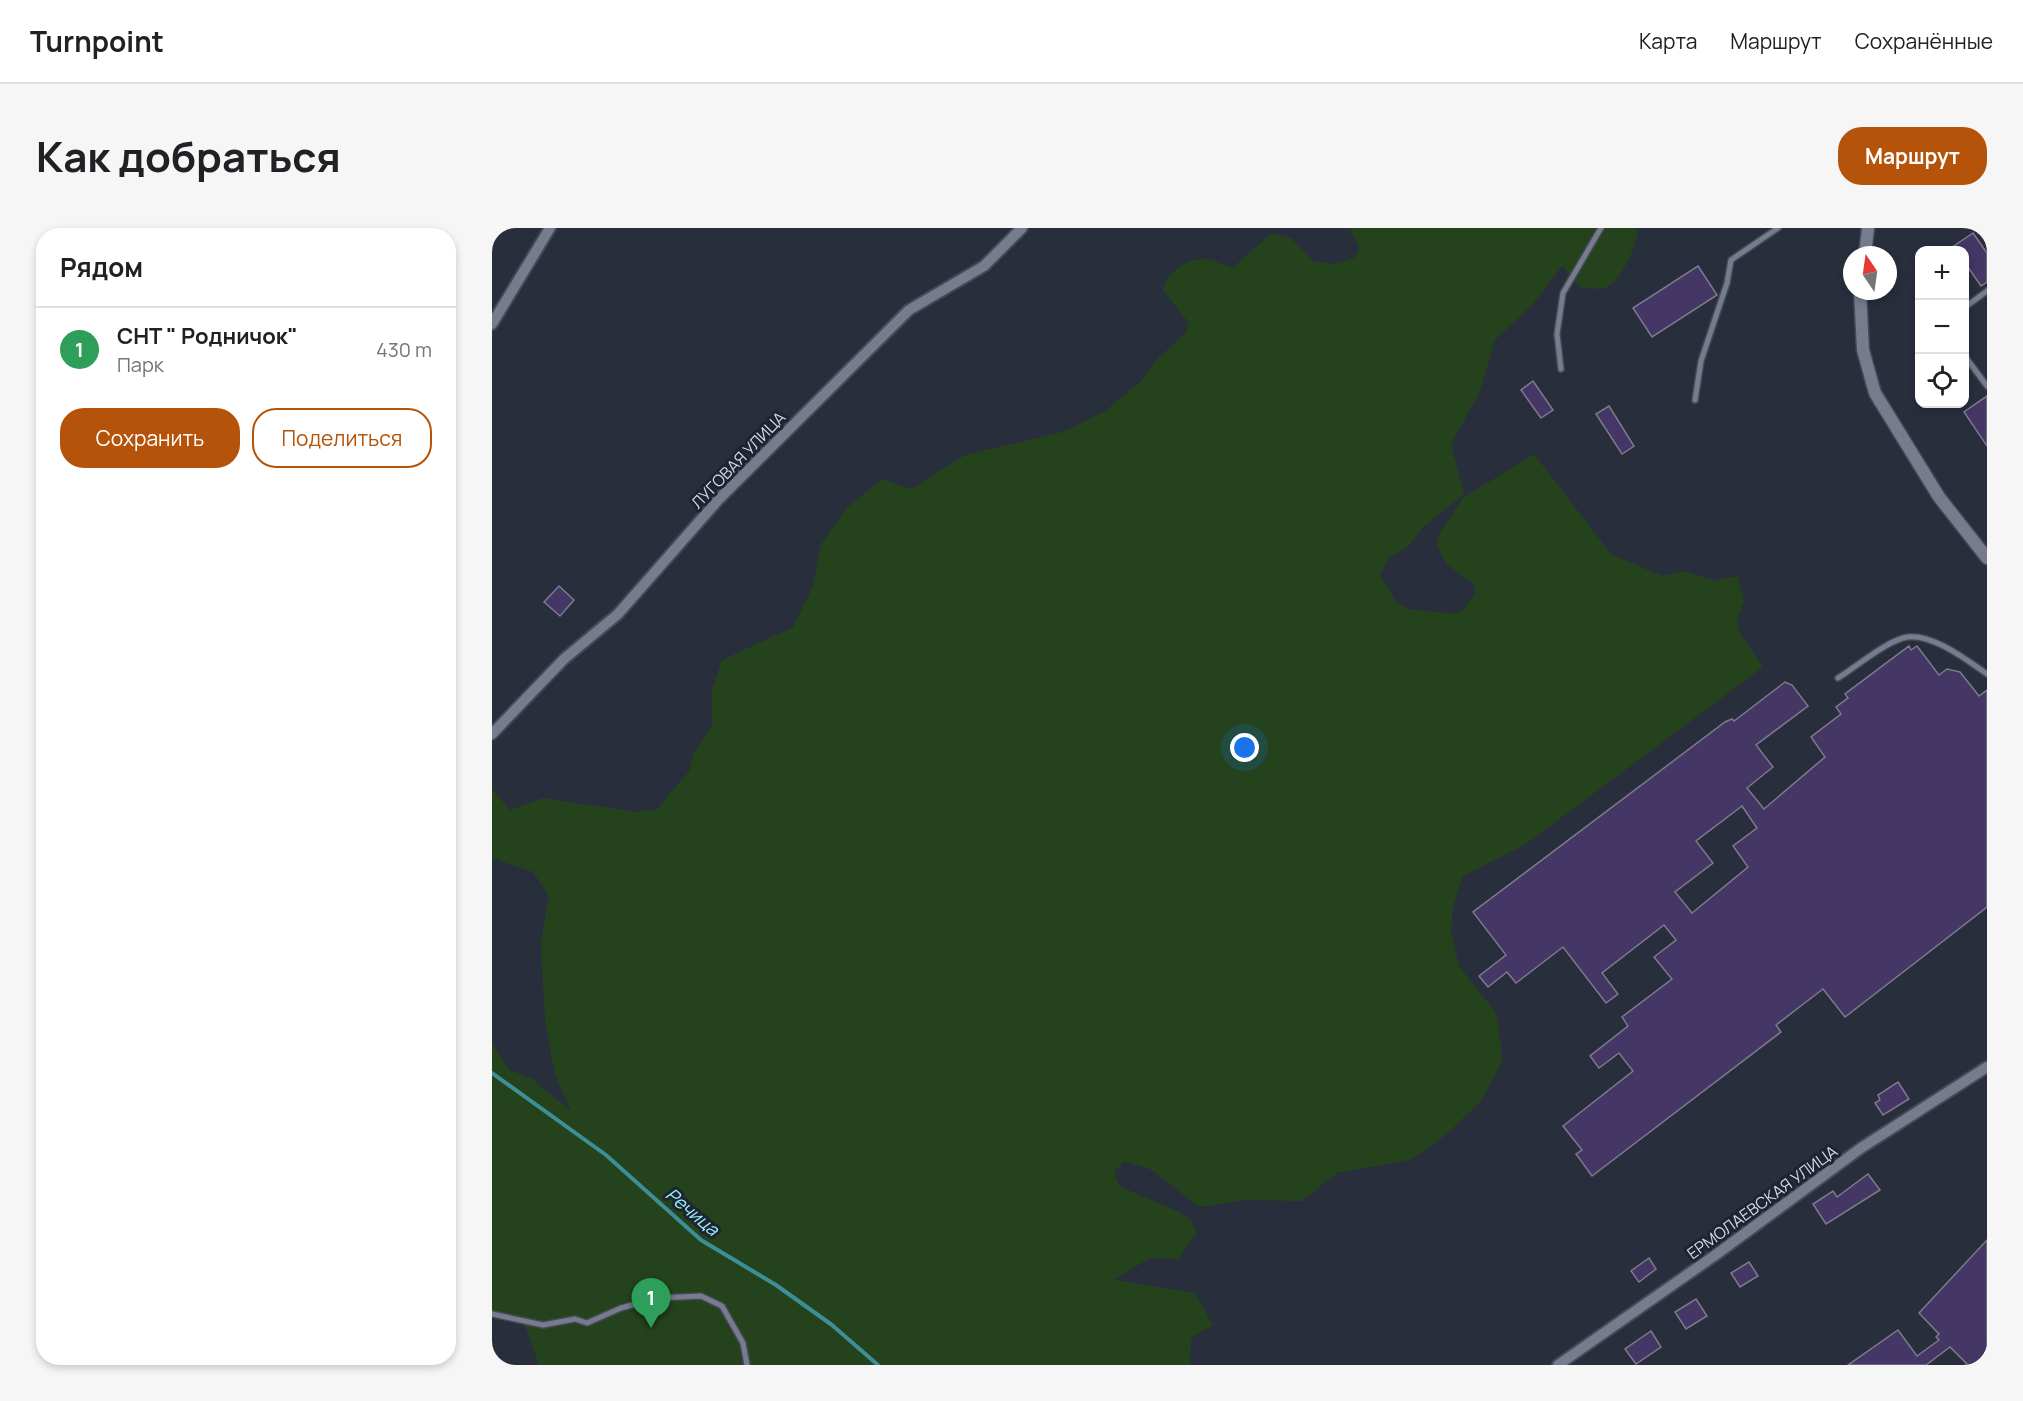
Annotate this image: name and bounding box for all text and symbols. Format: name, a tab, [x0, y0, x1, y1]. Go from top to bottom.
text: Turnpoint	[30, 22, 164, 60]
text: Карта	[1639, 27, 1697, 55]
text: Маршрут	[1730, 27, 1822, 55]
text: Сохранённые	[1855, 27, 1993, 55]
text: Как добраться	[36, 127, 341, 185]
button: Маршрут	[1838, 127, 1987, 185]
north arrow	[1843, 246, 1897, 300]
map controls	[1915, 246, 1969, 408]
button: +	[1915, 246, 1969, 300]
text: Рядом	[60, 249, 143, 285]
button: −	[1915, 300, 1969, 354]
text: СНТ " Родничок"	[117, 321, 298, 351]
text: 1	[75, 336, 84, 363]
text: 430 m	[376, 336, 432, 363]
text: Парк	[117, 351, 164, 378]
button: locate	[1915, 354, 1969, 408]
street label: ЛУГОВАЯ УЛИЦА	[686, 407, 790, 513]
button: Сохранить	[60, 408, 240, 468]
button: Поделиться	[252, 408, 432, 468]
your location	[1230, 733, 1259, 762]
street label: ЕРМОЛАЕВСКАЯ УЛИЦА	[1682, 1140, 1842, 1264]
water label: Речица	[661, 1182, 725, 1241]
pin: 1	[632, 1278, 670, 1328]

